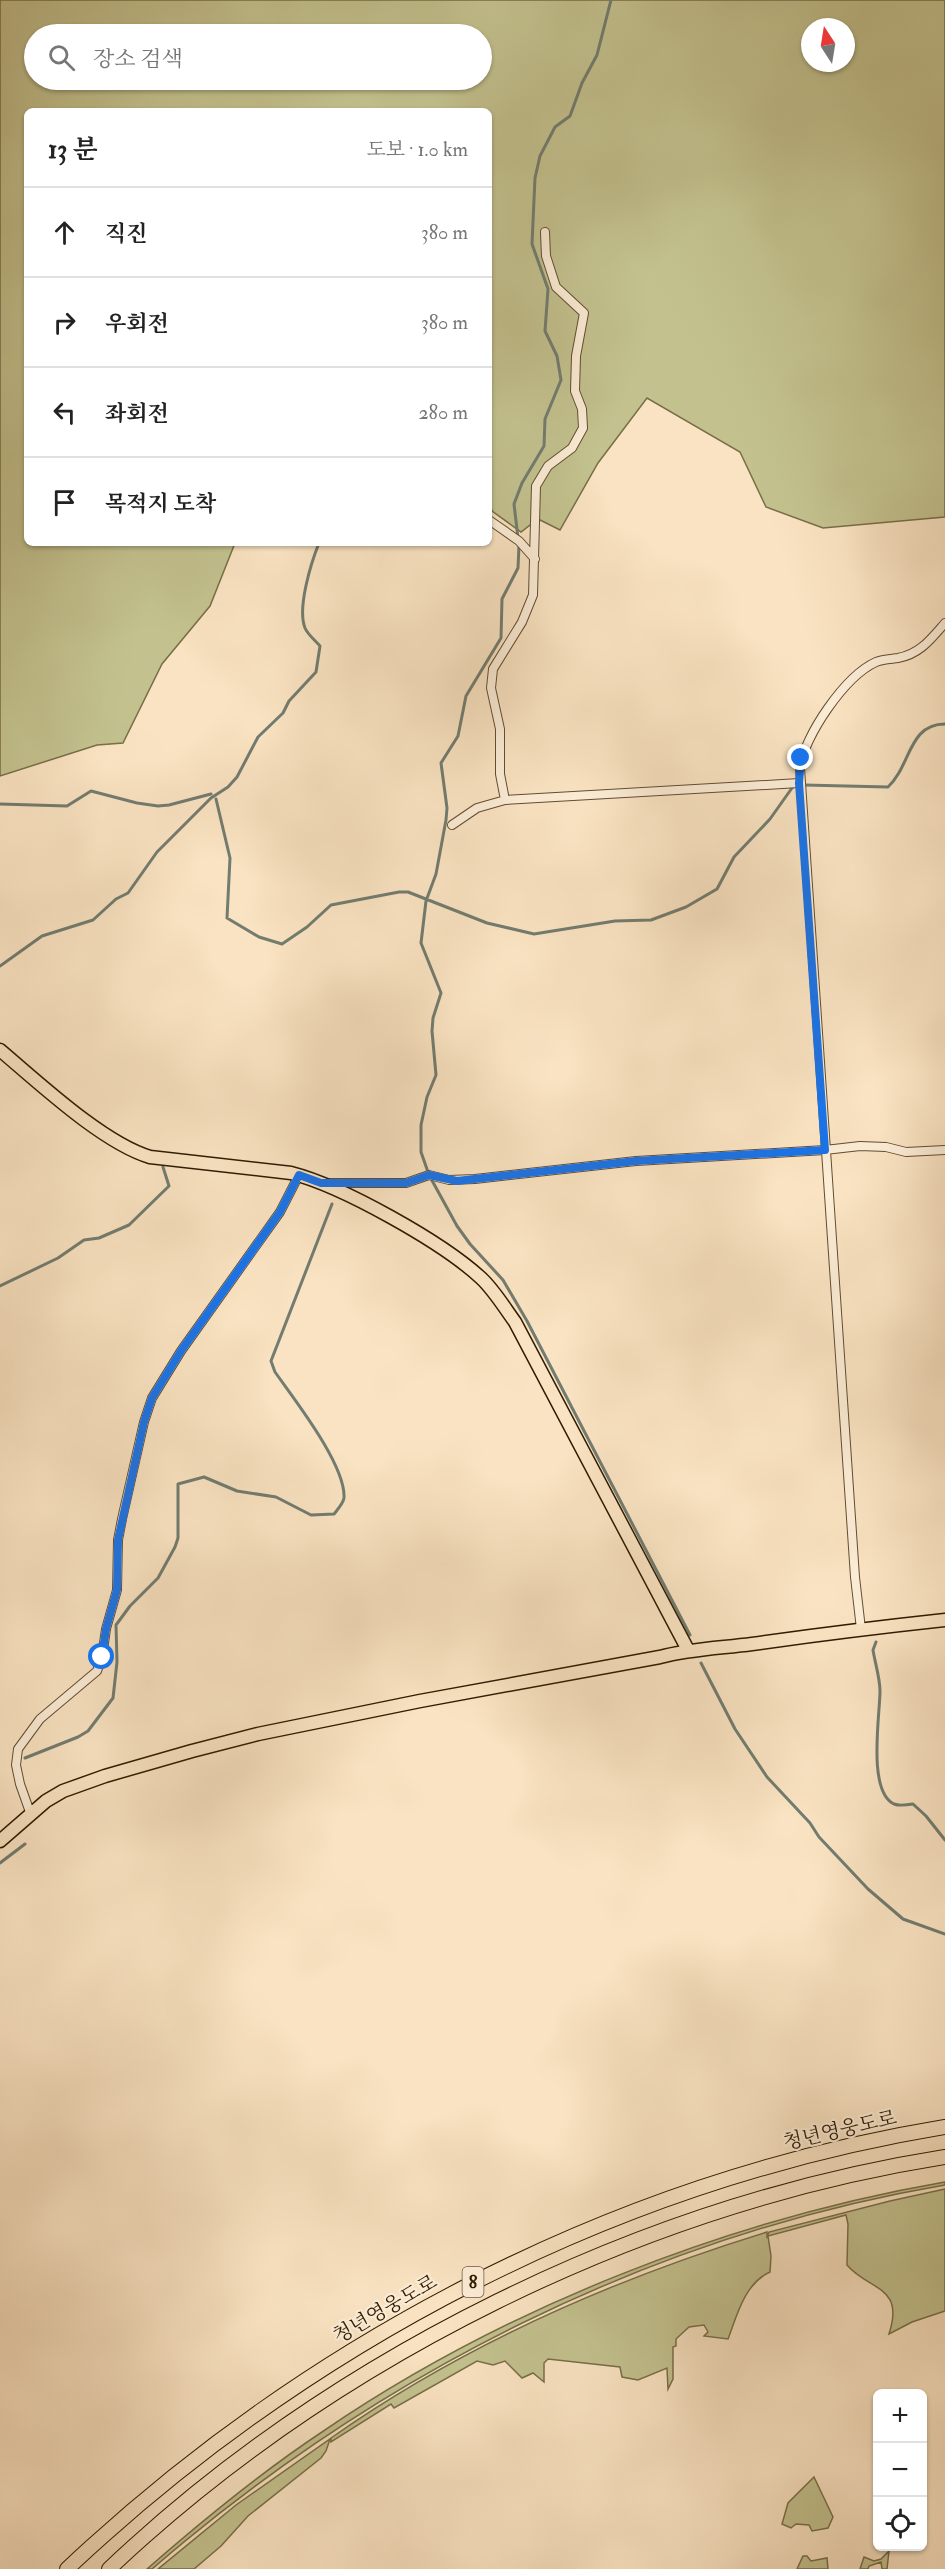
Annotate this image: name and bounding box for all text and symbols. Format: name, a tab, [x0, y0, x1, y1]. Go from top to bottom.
north arrow	[801, 18, 855, 72]
search box	[24, 24, 492, 90]
icon: search	[45, 41, 78, 74]
text: 장소 검색	[93, 45, 183, 73]
text: 13 분	[48, 134, 98, 166]
text: 도보 · 1.0 km	[366, 137, 468, 162]
icon: ahead	[48, 216, 81, 249]
text: 직진	[105, 220, 148, 248]
text: 380 m	[421, 220, 468, 245]
icon: right	[48, 306, 81, 339]
text: 우회전	[105, 310, 169, 338]
text: 380 m	[421, 310, 468, 335]
icon: left	[48, 396, 81, 429]
text: 좌회전	[105, 400, 169, 428]
text: 280 m	[418, 400, 468, 425]
icon: arrive	[48, 486, 81, 519]
text: 목적지 도착	[105, 490, 216, 518]
route end	[787, 744, 813, 770]
route start	[88, 1643, 114, 1669]
street label: 청년영웅도로	[781, 2105, 899, 2155]
road number: 8	[462, 2267, 484, 2297]
street label: 청년영웅도로	[329, 2269, 441, 2349]
map controls	[873, 2389, 927, 2551]
button: +	[873, 2389, 927, 2443]
button: −	[873, 2443, 927, 2497]
button: locate	[873, 2497, 927, 2551]

